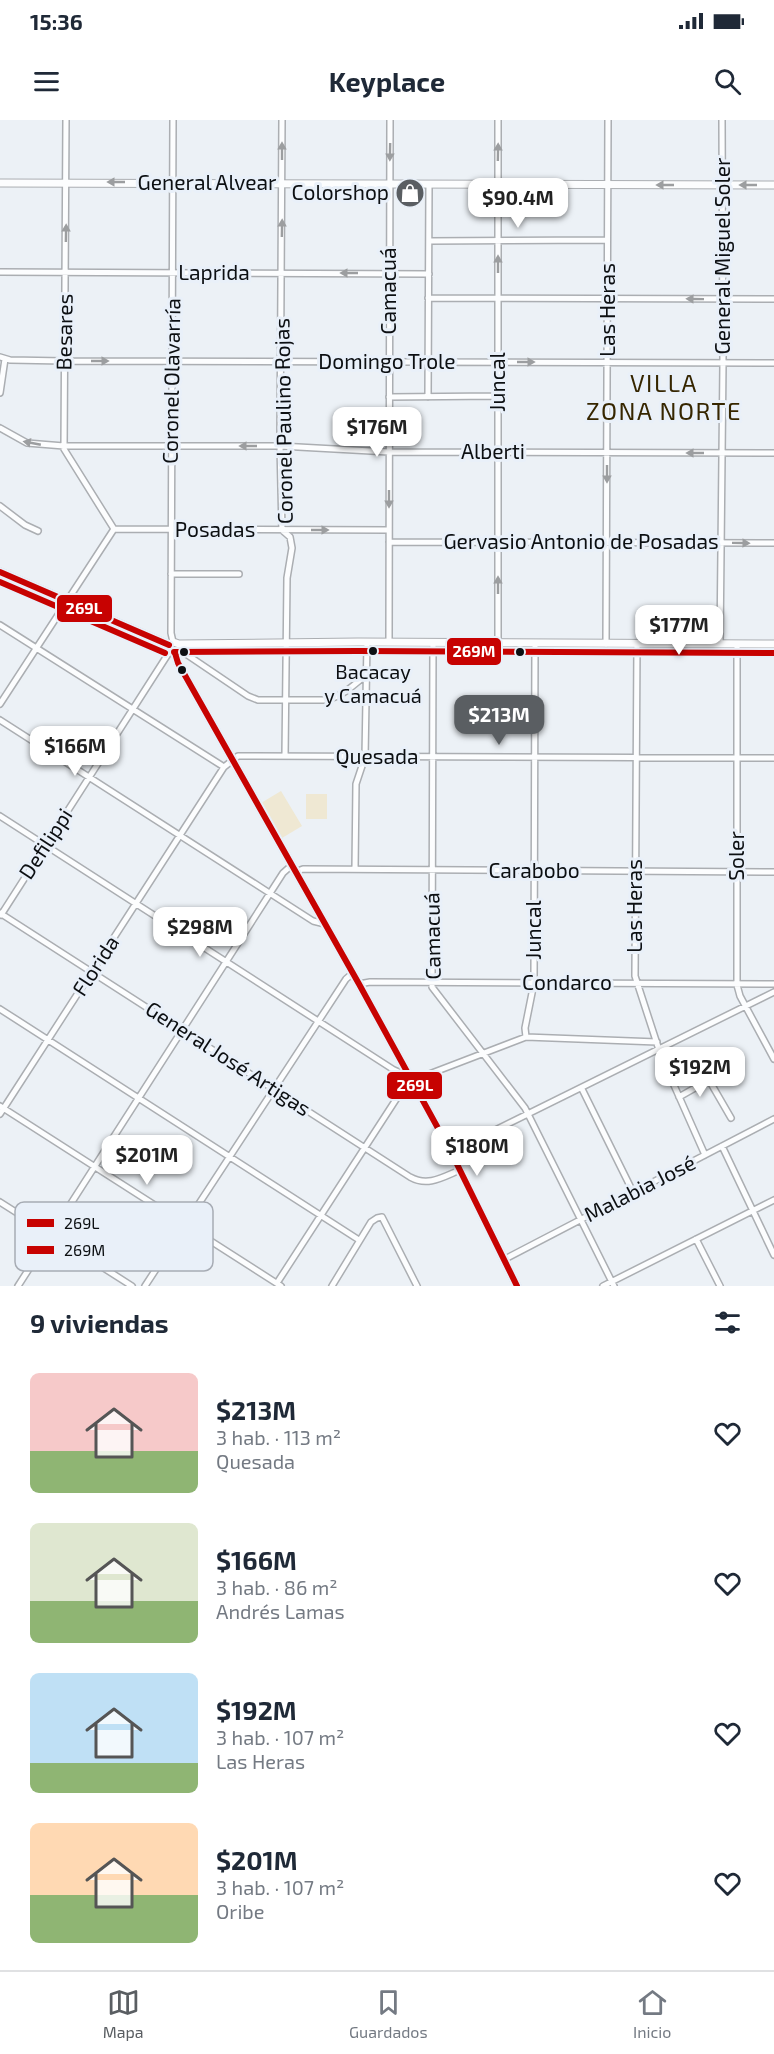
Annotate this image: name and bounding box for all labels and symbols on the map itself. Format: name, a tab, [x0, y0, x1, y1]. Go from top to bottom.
one-way arrow	[277, 142, 287, 161]
one-way arrow	[385, 142, 395, 161]
one-way arrow	[493, 142, 503, 161]
street label: General Miguel Soler	[709, 157, 734, 354]
street label: General Alvear	[138, 169, 277, 194]
one-way arrow	[106, 177, 125, 187]
shop icon: Colorshop	[394, 177, 426, 209]
pin: $90.4M	[469, 178, 567, 229]
place label: Colorshop	[292, 179, 389, 204]
one-way arrow	[655, 180, 674, 189]
one-way arrow	[739, 180, 758, 190]
one-way arrow	[277, 218, 286, 237]
one-way arrow	[61, 224, 70, 243]
street label: Camacuá	[375, 247, 400, 335]
one-way arrow	[493, 254, 503, 273]
street label: Laprida	[178, 259, 250, 284]
street label: Las Heras	[594, 263, 619, 357]
one-way arrow	[340, 268, 359, 278]
street label: Besares	[50, 293, 77, 370]
one-way arrow	[685, 294, 704, 304]
street label: Coronel Olavarría	[157, 298, 184, 464]
street label: Coronel Paulino Rojas	[268, 318, 298, 524]
street label: Domingo Trole	[318, 348, 456, 373]
street label: Juncal	[484, 352, 509, 412]
one-way arrow	[90, 356, 109, 366]
one-way arrow	[516, 357, 535, 367]
district label: VILLA ZONA NORTE	[586, 368, 742, 425]
pin: $176M	[335, 407, 419, 458]
one-way arrow	[22, 438, 41, 447]
street label: Alberti	[461, 438, 525, 463]
one-way arrow	[238, 441, 257, 451]
one-way arrow	[685, 448, 704, 458]
one-way arrow	[602, 464, 612, 483]
one-way arrow	[384, 490, 394, 509]
street label: Posadas	[175, 516, 255, 541]
one-way arrow	[310, 525, 329, 535]
street label: Gervasio Antonio de Posadas	[443, 528, 719, 553]
one-way arrow	[732, 538, 751, 548]
one-way arrow	[493, 575, 503, 594]
line badge: 269L	[56, 594, 113, 623]
text: 269L	[66, 598, 103, 617]
pin: $177M	[637, 605, 721, 656]
line badge: 269M	[446, 637, 502, 666]
text: 269M	[453, 641, 495, 660]
marker: Bacacay y Camacuá	[367, 645, 379, 657]
unlabelled marker	[178, 646, 190, 658]
unlabelled marker	[514, 646, 526, 658]
place label: Bacacay y Camacuá	[324, 659, 422, 707]
unlabelled marker	[176, 664, 188, 676]
pin: $213M	[457, 695, 541, 746]
pin: $166M	[33, 726, 117, 777]
street label: Quesada	[335, 743, 419, 769]
street label: Defilippi	[13, 803, 77, 883]
street label: Soler	[723, 831, 748, 881]
street label: Carabobo	[488, 857, 580, 882]
street label: Las Heras	[621, 859, 646, 953]
street label: Camacuá	[418, 892, 445, 980]
street label: Juncal	[520, 900, 545, 960]
pin: $298M	[158, 907, 242, 958]
street label: Florida	[66, 930, 123, 1000]
street label: Condarco	[522, 969, 612, 994]
street label: General José Artigas	[142, 995, 316, 1120]
pin: $192M	[658, 1047, 742, 1098]
line badge: 269L	[386, 1071, 443, 1100]
text: 269L	[397, 1075, 434, 1094]
pin: $180M	[435, 1126, 519, 1177]
pin: $201M	[105, 1135, 189, 1186]
street label: Malabia José	[579, 1149, 699, 1226]
legend	[15, 1202, 213, 1271]
text: 269L	[64, 1213, 100, 1232]
text: 269M	[64, 1240, 105, 1259]

